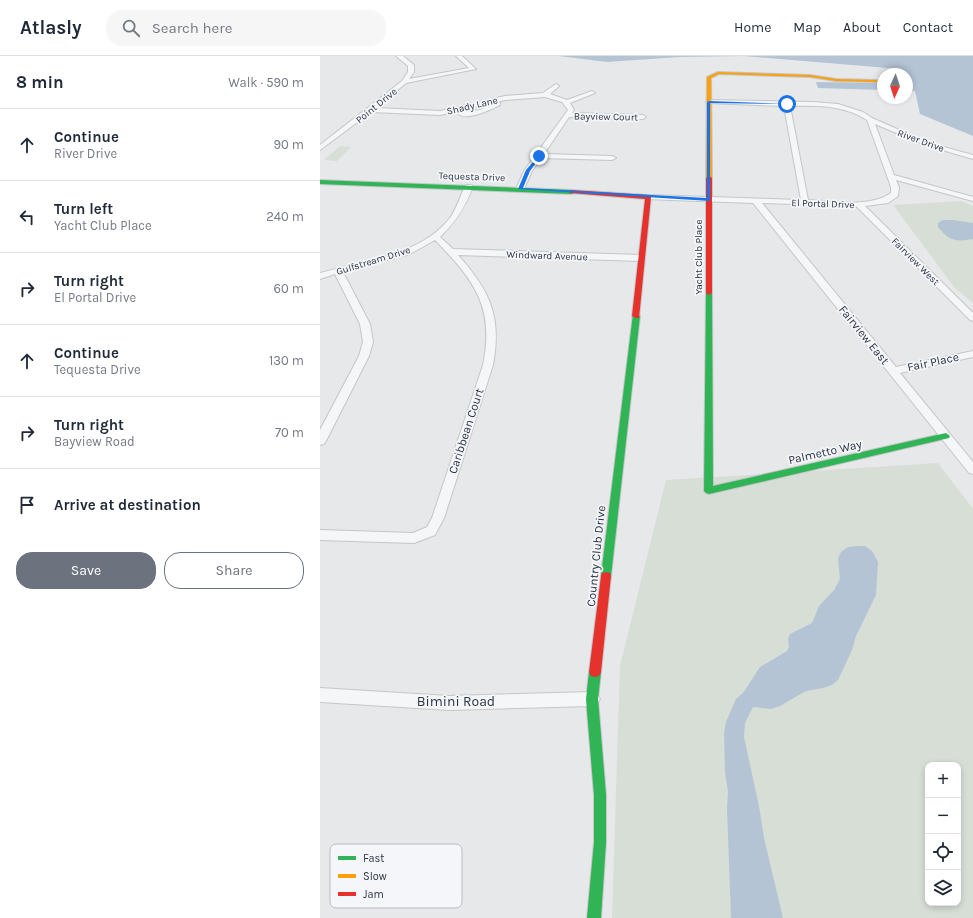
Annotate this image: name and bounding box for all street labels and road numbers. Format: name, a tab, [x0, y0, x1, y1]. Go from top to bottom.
street label: Point Drive	[354, 86, 400, 126]
street label: Shady Lane	[446, 94, 499, 118]
street label: Bayview Court	[574, 110, 638, 124]
street label: River Drive	[896, 127, 946, 155]
street label: Tequesta Drive	[438, 170, 505, 184]
street label: El Portal Drive	[791, 197, 855, 211]
street label: Yacht Club Place	[693, 219, 705, 295]
street label: Fairview West	[889, 235, 942, 288]
street label: Gulfstream Drive	[335, 244, 412, 278]
street label: Windward Avenue	[506, 249, 588, 263]
street label: Fairview East	[836, 303, 892, 368]
street label: Fair Place	[906, 350, 960, 374]
street label: Caribbean Court	[446, 386, 487, 475]
street label: Palmetto Way	[787, 437, 863, 467]
street label: Country Club Drive	[584, 505, 608, 607]
street label: Bimini Road	[417, 693, 495, 710]

